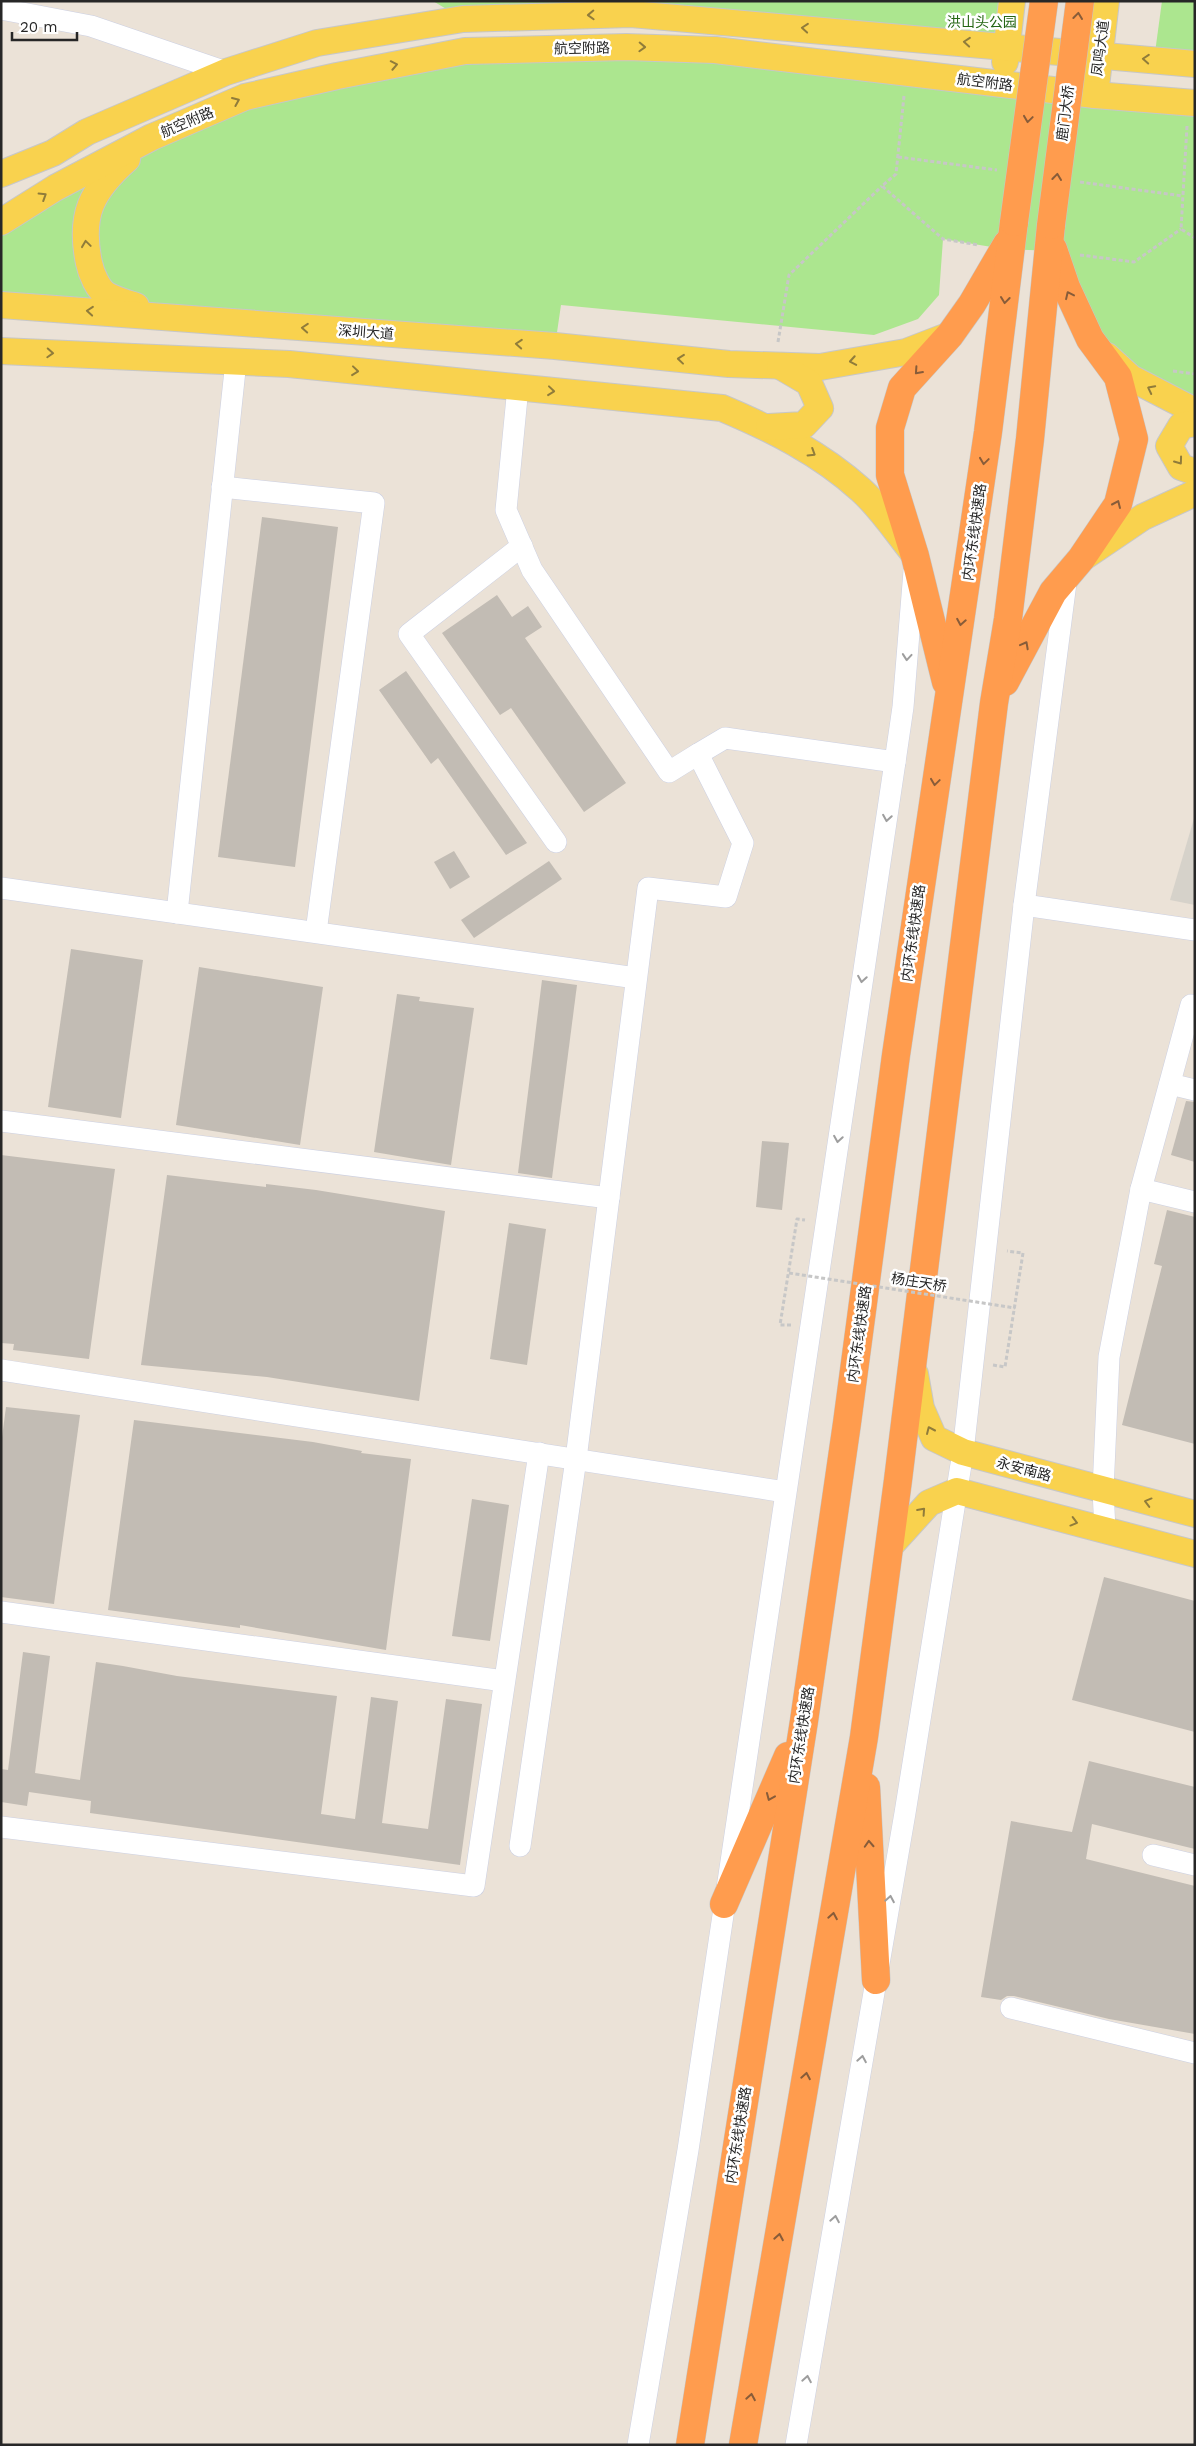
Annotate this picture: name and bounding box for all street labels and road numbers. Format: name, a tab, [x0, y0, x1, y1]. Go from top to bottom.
street label: 凤鸣大道	[1089, 19, 1111, 77]
street label: 航空附路	[554, 40, 610, 56]
street label: 航空附路	[956, 71, 1014, 93]
street label: 鹿门大桥	[1054, 84, 1076, 142]
street label: 航空附路	[158, 104, 216, 140]
street label: 深圳大道	[338, 322, 394, 342]
street label: 内环东线快速路	[959, 482, 989, 582]
street label: 内环东线快速路	[898, 883, 928, 983]
street label: 杨庄天桥	[890, 1270, 948, 1294]
street label: 内环东线快速路	[844, 1284, 874, 1384]
street label: 永安南路	[995, 1454, 1053, 1484]
street label: 内环东线快速路	[785, 1685, 817, 1785]
street label: 内环东线快速路	[722, 2085, 754, 2185]

